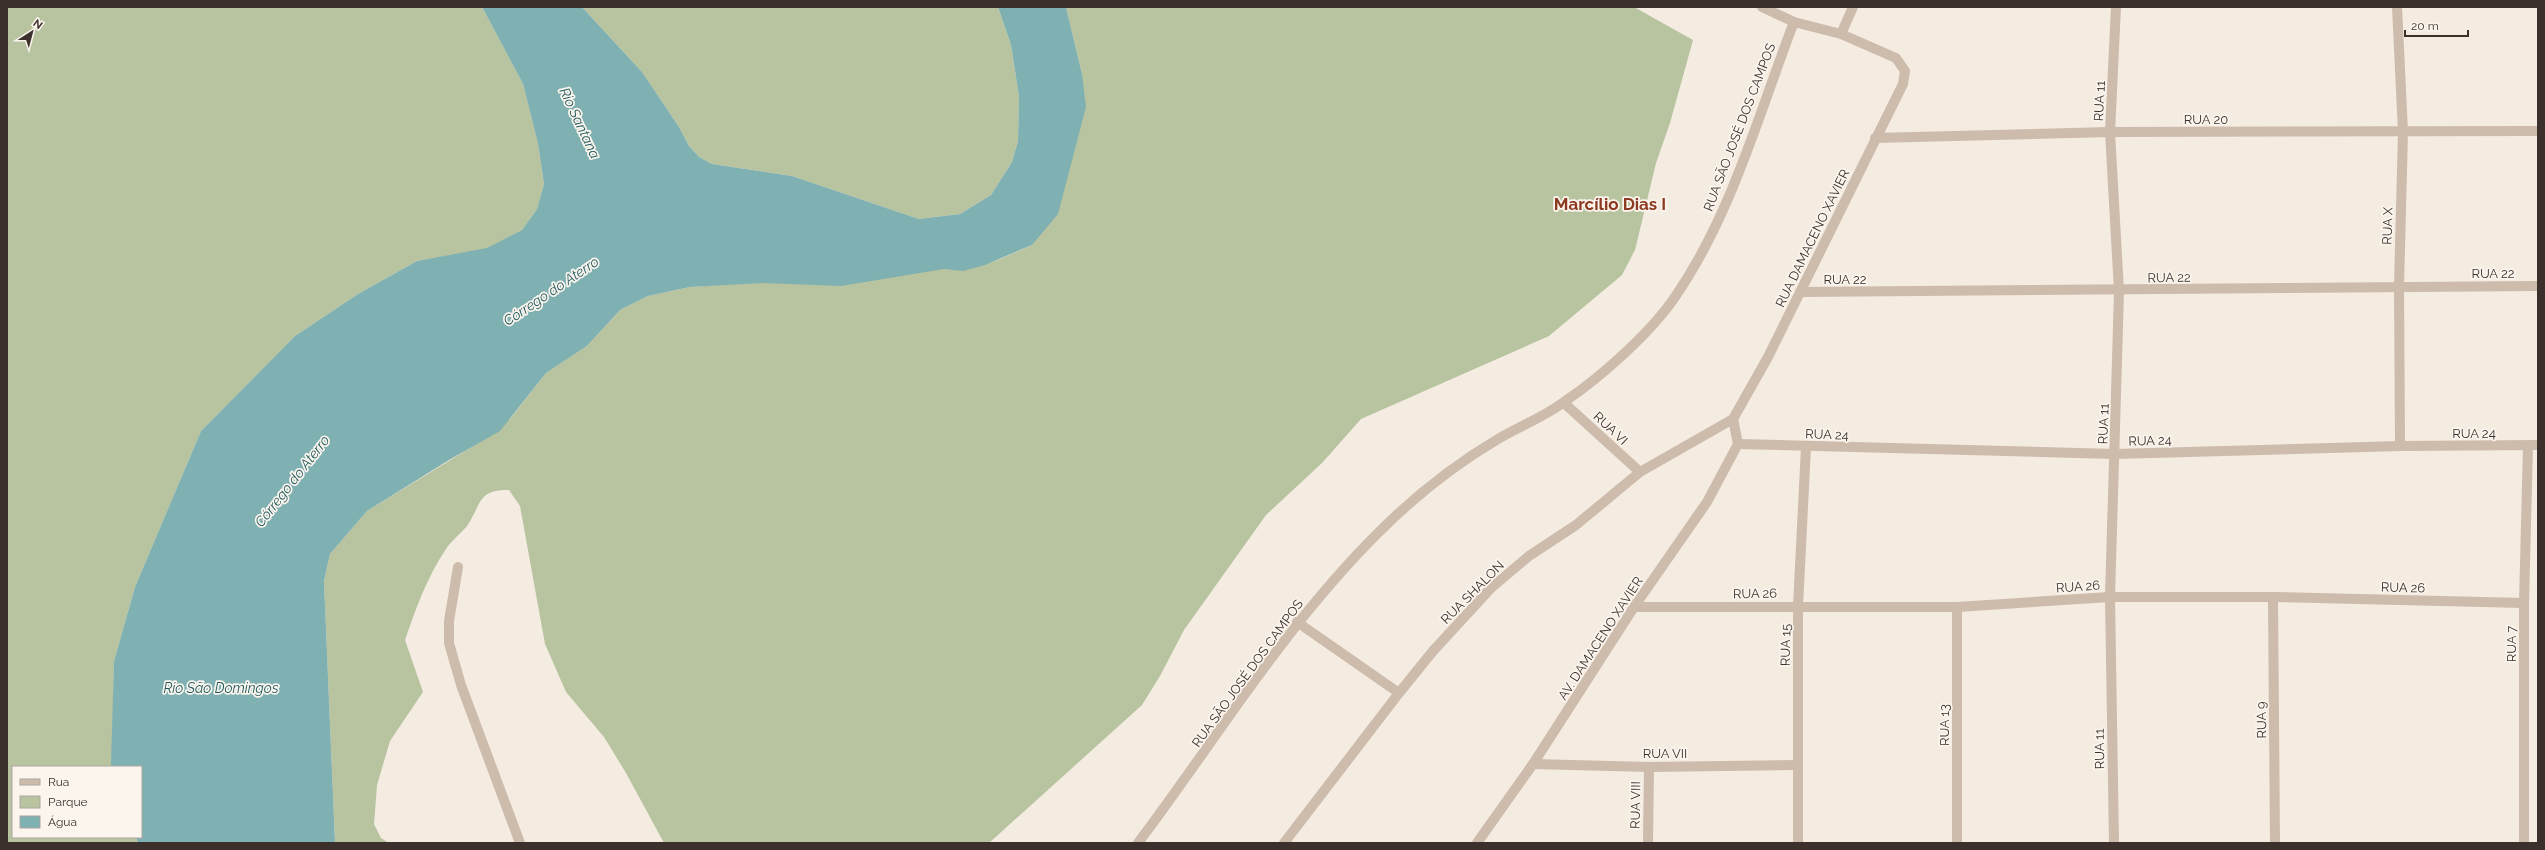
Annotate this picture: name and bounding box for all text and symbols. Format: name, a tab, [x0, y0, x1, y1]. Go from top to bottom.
north arrow	[12, 12, 52, 52]
scale bar	[2405, 12, 2468, 38]
text: N	[30, 17, 45, 32]
text: 20 m	[2411, 19, 2439, 33]
street label: RUA SÃO JOSÉ DOS CAMPOS	[1700, 41, 1779, 213]
street label: RUA 11	[2091, 80, 2108, 122]
water label: Rio Santana	[557, 85, 603, 161]
street label: RUA 20	[2184, 112, 2228, 127]
street label: RUA DAMACENO XAVIER	[1772, 167, 1852, 310]
district label: Marcílio Dias I	[1554, 194, 1666, 214]
street label: RUA X	[2379, 206, 2396, 245]
water label: Córrego do Aterro	[500, 253, 602, 329]
street label: RUA 22	[2471, 266, 2515, 281]
street label: RUA 22	[2147, 270, 2191, 285]
street label: RUA 22	[1823, 272, 1867, 287]
street label: RUA 11	[2095, 403, 2112, 445]
street label: RUA VI	[1590, 409, 1631, 448]
street label: RUA 24	[1805, 426, 1849, 443]
street label: RUA 24	[2452, 426, 2496, 441]
water label: Córrego do Aterro	[251, 432, 333, 530]
street label: RUA 24	[2128, 432, 2172, 449]
street label: RUA SHALON	[1438, 558, 1507, 627]
street label: AV. DAMACENO XAVIER	[1555, 574, 1646, 703]
street label: RUA 26	[2055, 577, 2101, 596]
street label: RUA 26	[2381, 580, 2425, 595]
street label: RUA 26	[1733, 586, 1777, 601]
street label: RUA SÃO JOSÉ DOS CAMPOS	[1189, 597, 1306, 750]
street label: RUA 15	[1778, 624, 1793, 666]
street label: RUA 7	[2504, 626, 2519, 662]
water label: Rio São Domingos	[164, 680, 279, 696]
street label: RUA 9	[2254, 701, 2269, 739]
street label: RUA 13	[1937, 704, 1952, 746]
street label: RUA 11	[2092, 728, 2107, 770]
street label: RUA VII	[1643, 746, 1687, 761]
legend	[12, 766, 142, 838]
text: Rua	[48, 775, 69, 789]
street label: RUA VIII	[1628, 781, 1643, 829]
text: Parque	[48, 795, 88, 809]
text: Água	[48, 815, 77, 829]

